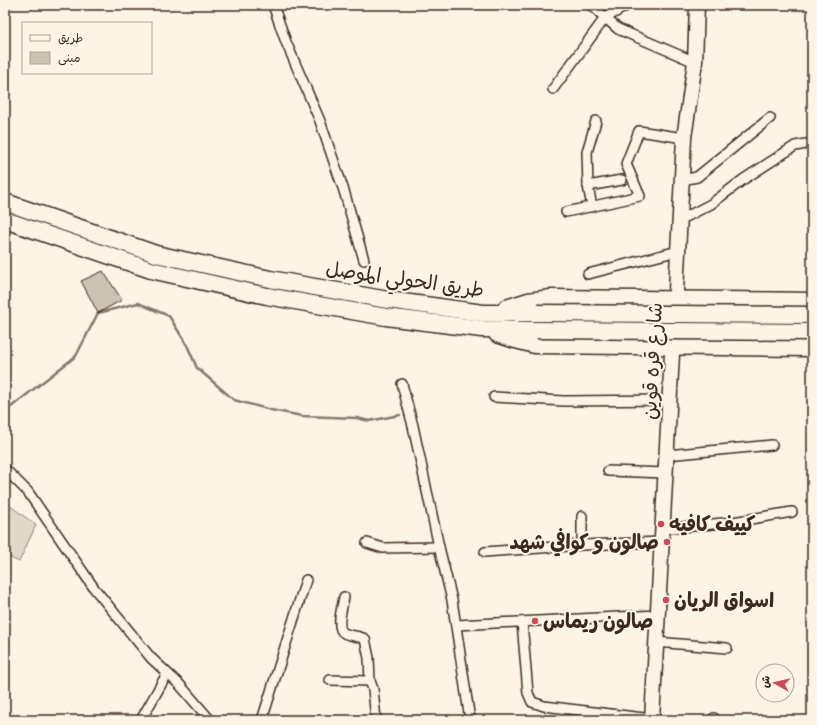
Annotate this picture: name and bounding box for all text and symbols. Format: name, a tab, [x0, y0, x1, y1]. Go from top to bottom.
legend	[22, 22, 152, 74]
text: طريق	[58, 30, 83, 46]
text: مبنى	[58, 50, 81, 66]
street label: طريق الحولي الموصل	[323, 256, 486, 308]
street label: شارع قره قوين	[637, 302, 669, 420]
place label: كييف كافيه	[669, 512, 755, 537]
marker: كييف كافيه	[656, 519, 666, 529]
place label: صالون و كوافي شهد	[510, 528, 659, 557]
marker: صالون و كوافي شهد	[662, 537, 672, 547]
place label: اسواق الريان	[674, 588, 774, 613]
marker: اسواق الريان	[661, 595, 671, 605]
place label: صالون ريماس	[543, 609, 653, 635]
marker: صالون ريماس	[530, 616, 540, 626]
north arrow	[755, 663, 795, 703]
text: ش	[757, 675, 773, 689]

